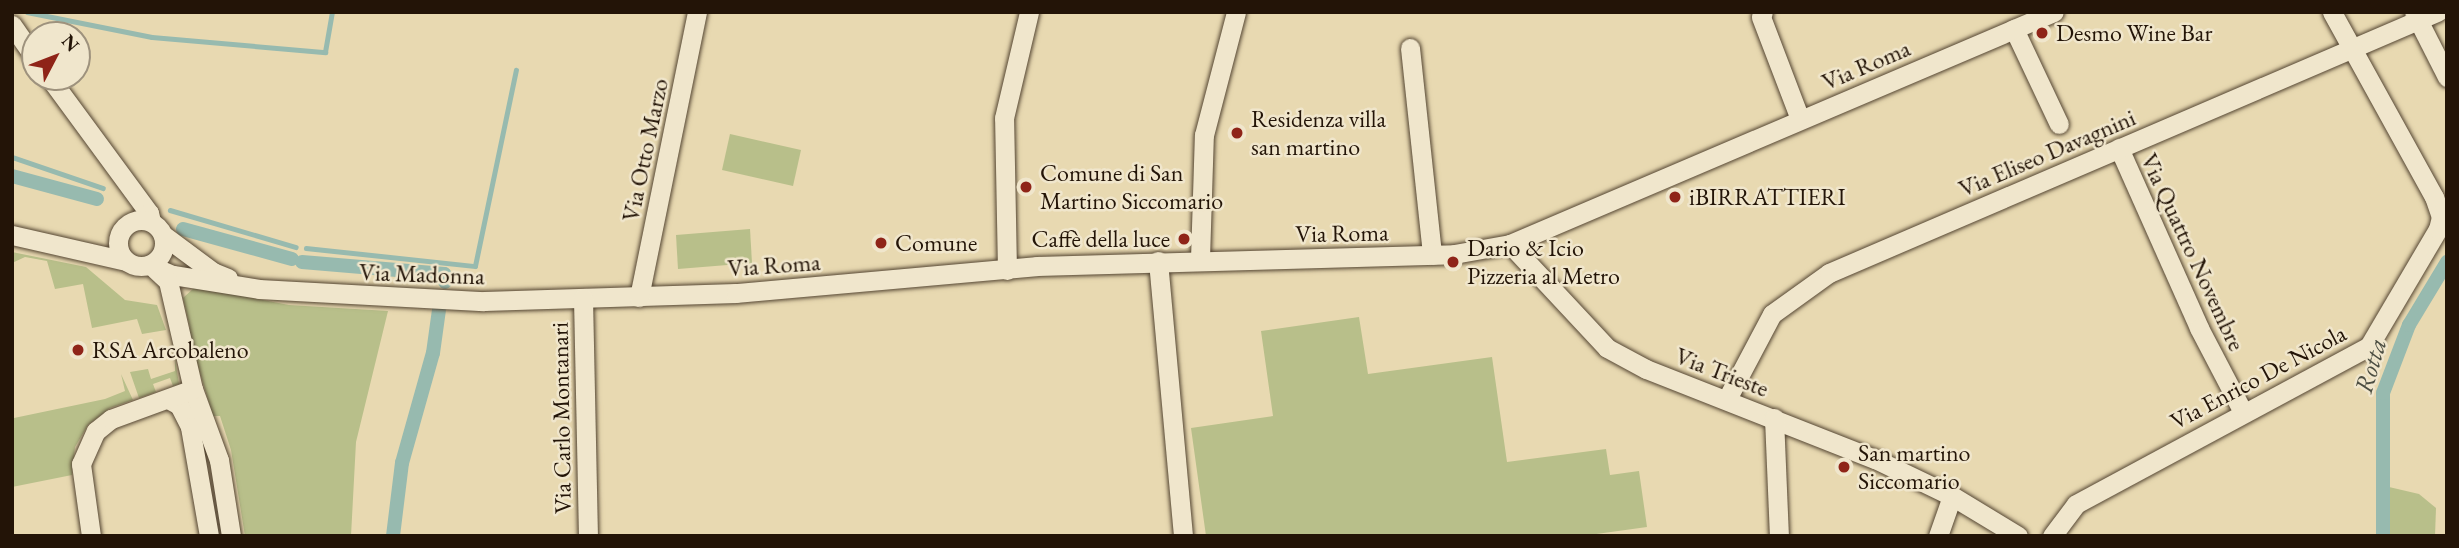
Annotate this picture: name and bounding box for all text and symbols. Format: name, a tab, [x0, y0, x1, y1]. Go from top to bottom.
place label: Desmo Wine Bar	[2056, 19, 2212, 47]
north arrow	[21, 21, 91, 91]
marker: Desmo Wine Bar	[2034, 25, 2050, 41]
text: N	[56, 29, 85, 57]
street label: Via Roma	[1818, 34, 1914, 96]
street label: Via Otto Marzo	[616, 76, 674, 224]
street label: Via Eliseo Davagnini	[1954, 103, 2140, 203]
place label: Residenza villa san martino	[1251, 105, 1386, 161]
marker: Residenza villa san martino	[1229, 125, 1245, 141]
street label: Via Quattro Novembre	[2135, 149, 2251, 355]
place label: Comune di San Martino Siccomario	[1040, 159, 1223, 215]
marker: Comune di San Martino Siccomario	[1018, 179, 1034, 195]
place label: iBIRRATTIERI	[1689, 183, 1846, 211]
marker: iBIRRATTIERI	[1667, 189, 1683, 205]
street label: Via Roma	[1295, 218, 1389, 248]
place label: Caffè della luce	[1032, 225, 1170, 253]
place label: Comune	[895, 229, 977, 257]
marker: Caffè della luce	[1176, 231, 1192, 247]
place label: Dario & Icio Pizzeria al Metro	[1467, 234, 1620, 290]
marker: Comune	[873, 235, 889, 251]
street label: Via Roma	[727, 247, 821, 283]
marker: Dario & Icio Pizzeria al Metro	[1445, 254, 1461, 270]
street label: Via Madonna	[359, 257, 485, 291]
street label: Via Enrico De Nicola	[2165, 318, 2351, 436]
street label: Via Carlo Montanari	[545, 322, 577, 514]
water label: Rotta	[2348, 335, 2394, 397]
place label: RSA Arcobaleno	[92, 336, 249, 364]
street label: Via Trieste	[1671, 341, 1773, 403]
marker: RSA Arcobaleno	[70, 342, 86, 358]
place label: San martino Siccomario	[1858, 439, 1970, 495]
marker: San martino Siccomario	[1836, 459, 1852, 475]

